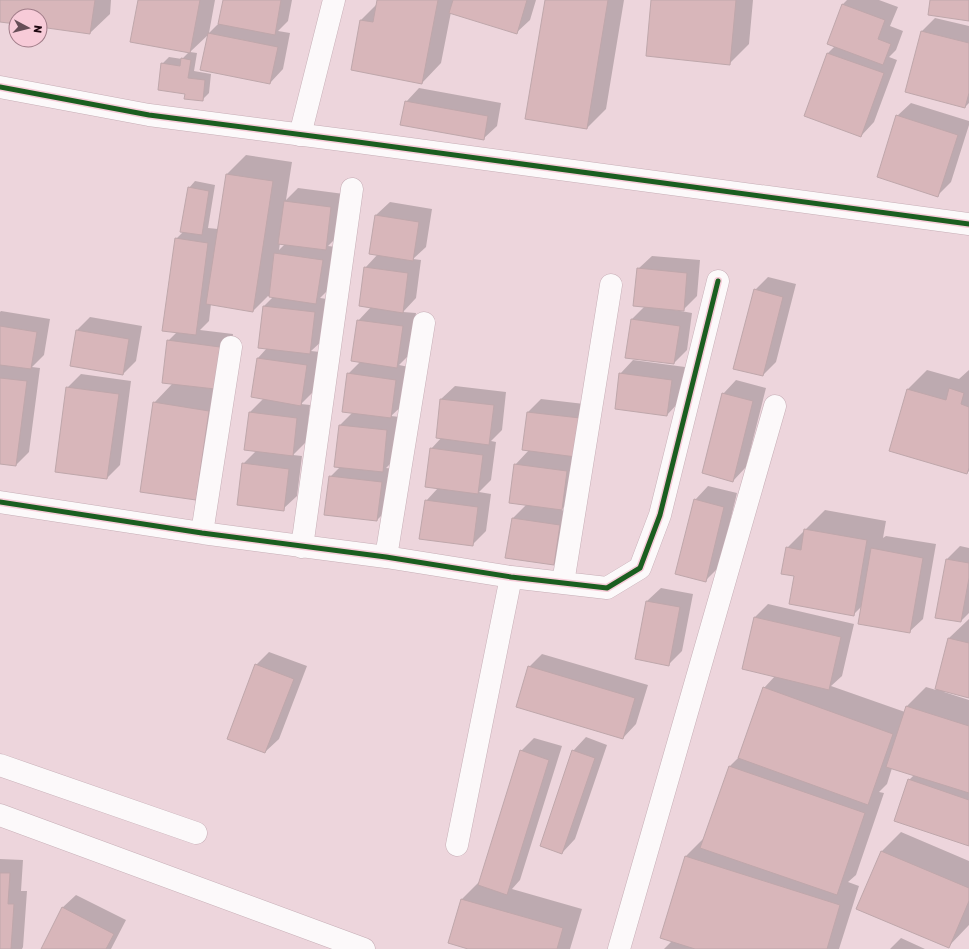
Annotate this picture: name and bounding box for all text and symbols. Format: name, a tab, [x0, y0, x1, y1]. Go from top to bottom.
north arrow	[8, 8, 48, 48]
text: N	[30, 24, 44, 34]

